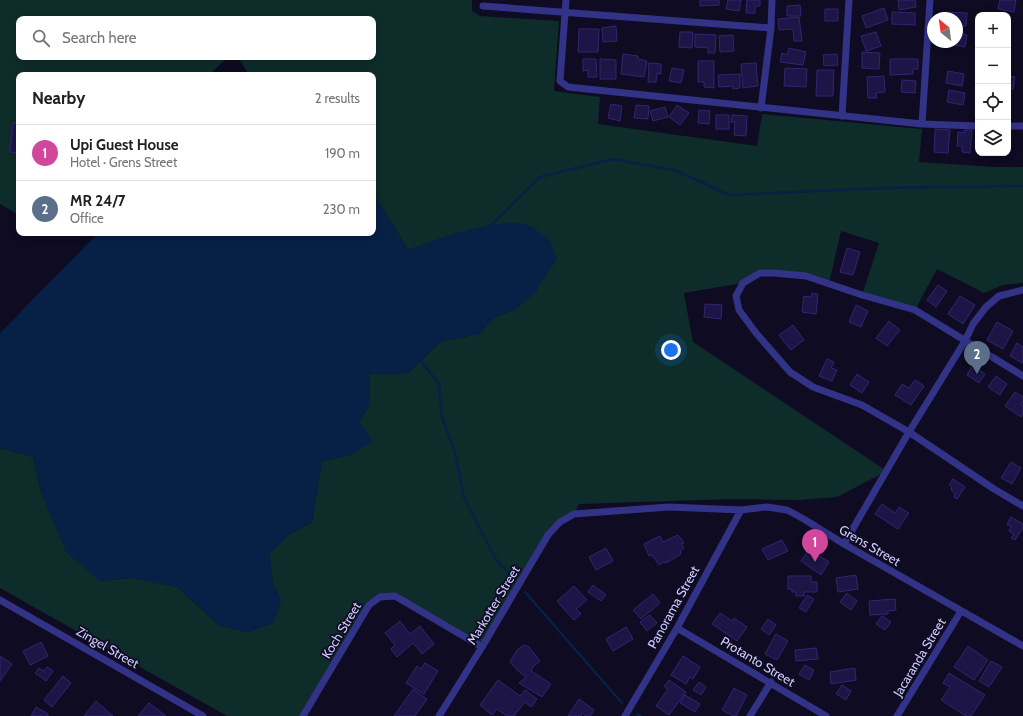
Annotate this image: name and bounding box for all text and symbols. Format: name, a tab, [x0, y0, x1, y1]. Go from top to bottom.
north arrow	[927, 12, 963, 48]
map controls	[975, 12, 1011, 156]
button: +	[975, 12, 1011, 48]
search box	[16, 16, 376, 60]
icon: search	[30, 27, 52, 49]
text: Search here	[62, 29, 137, 47]
button: −	[975, 48, 1011, 84]
button: locate	[975, 84, 1011, 120]
text: Nearby	[32, 88, 85, 108]
text: 2 results	[315, 90, 360, 106]
button: layers	[975, 120, 1011, 156]
text: Upi Guest House	[70, 136, 178, 154]
text: 1	[43, 145, 47, 161]
text: 190 m	[325, 145, 360, 161]
text: Hotel · Grens Street	[70, 154, 177, 170]
text: MR 24/7	[70, 192, 125, 210]
text: 2	[42, 201, 48, 217]
text: 230 m	[323, 201, 360, 217]
text: Office	[70, 210, 104, 226]
your location	[661, 340, 681, 360]
pin: 2	[964, 341, 990, 374]
street label: Grens Street	[836, 521, 904, 569]
pin: 1	[802, 529, 828, 562]
street label: Markotter Street	[463, 562, 523, 647]
street label: Panorama Street	[644, 562, 703, 651]
street label: Koch Street	[318, 598, 364, 661]
street label: Jacaranda Street	[889, 614, 949, 700]
street label: Zingel Street	[74, 623, 143, 672]
street label: Protanto Street	[718, 633, 799, 690]

